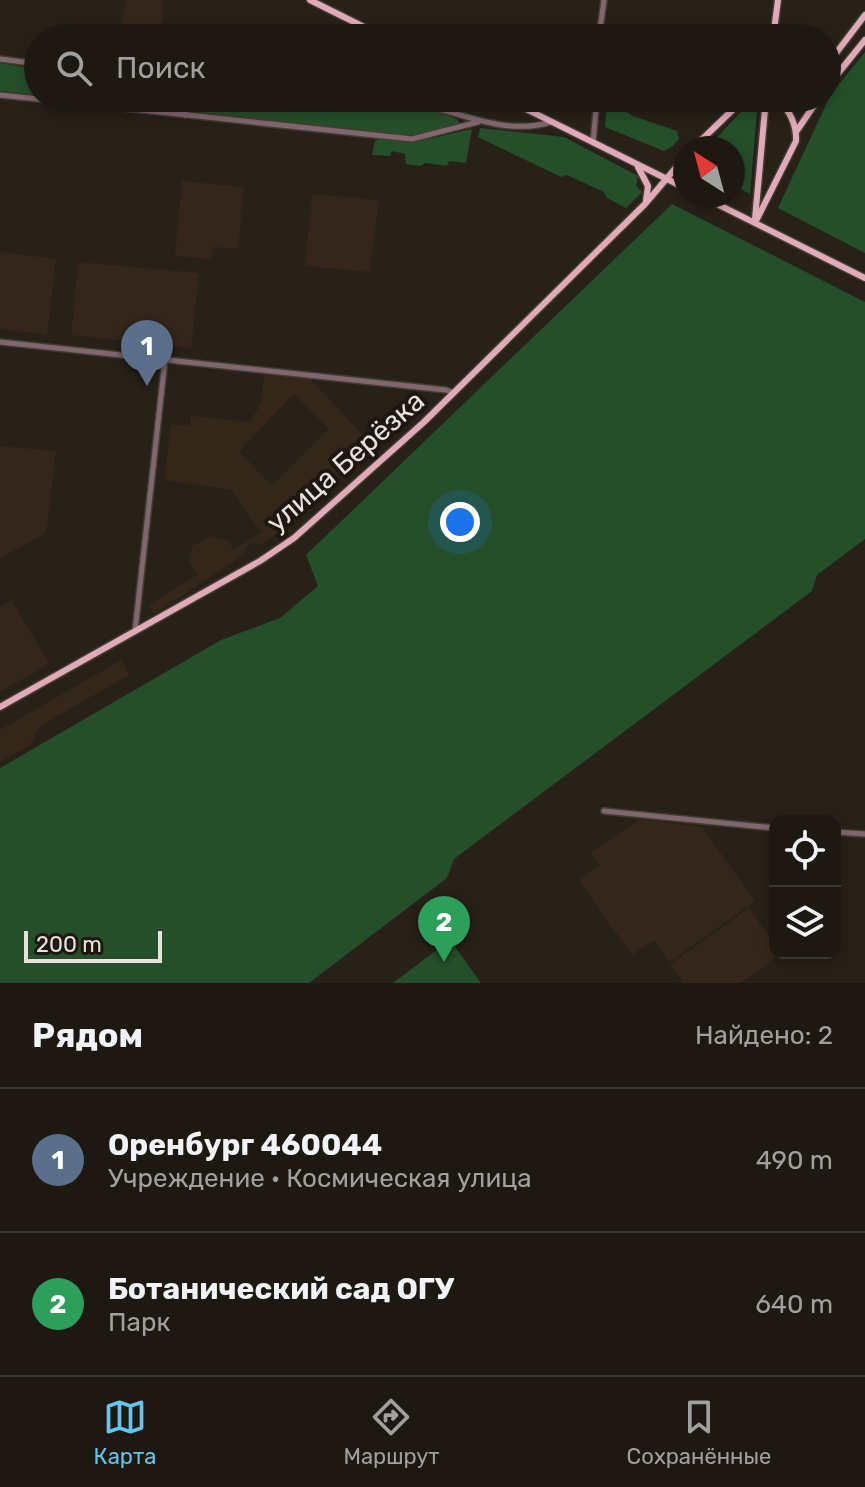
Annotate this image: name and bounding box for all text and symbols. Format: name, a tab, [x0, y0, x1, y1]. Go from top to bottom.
search box	[24, 24, 841, 112]
icon: search	[52, 46, 96, 90]
text: Поиск	[116, 50, 206, 86]
north arrow	[673, 136, 745, 208]
pin: 1	[121, 320, 173, 386]
street label: улица Берёзка	[260, 384, 431, 539]
your location	[440, 502, 480, 542]
map controls	[769, 815, 841, 959]
button: locate	[769, 815, 841, 887]
button: layers	[769, 887, 841, 959]
pin: 2	[418, 896, 470, 962]
scale bar	[24, 927, 162, 963]
text: 200 m	[36, 931, 102, 958]
text: Рядом	[32, 1015, 143, 1056]
text: Найдено: 2	[695, 1020, 833, 1051]
text: Оренбург 460044	[108, 1127, 382, 1163]
text: 1	[52, 1145, 64, 1176]
text: 490 m	[756, 1145, 833, 1176]
text: Учреждение · Космическая улица	[108, 1163, 532, 1194]
text: Ботанический сад ОГУ	[108, 1271, 454, 1307]
text: 2	[50, 1289, 66, 1320]
text: 640 m	[755, 1289, 833, 1320]
text: Парк	[108, 1307, 170, 1338]
tab: Карта	[94, 1395, 156, 1470]
tab: Маршрут	[343, 1395, 439, 1470]
tab: Сохранённые	[627, 1395, 771, 1470]

